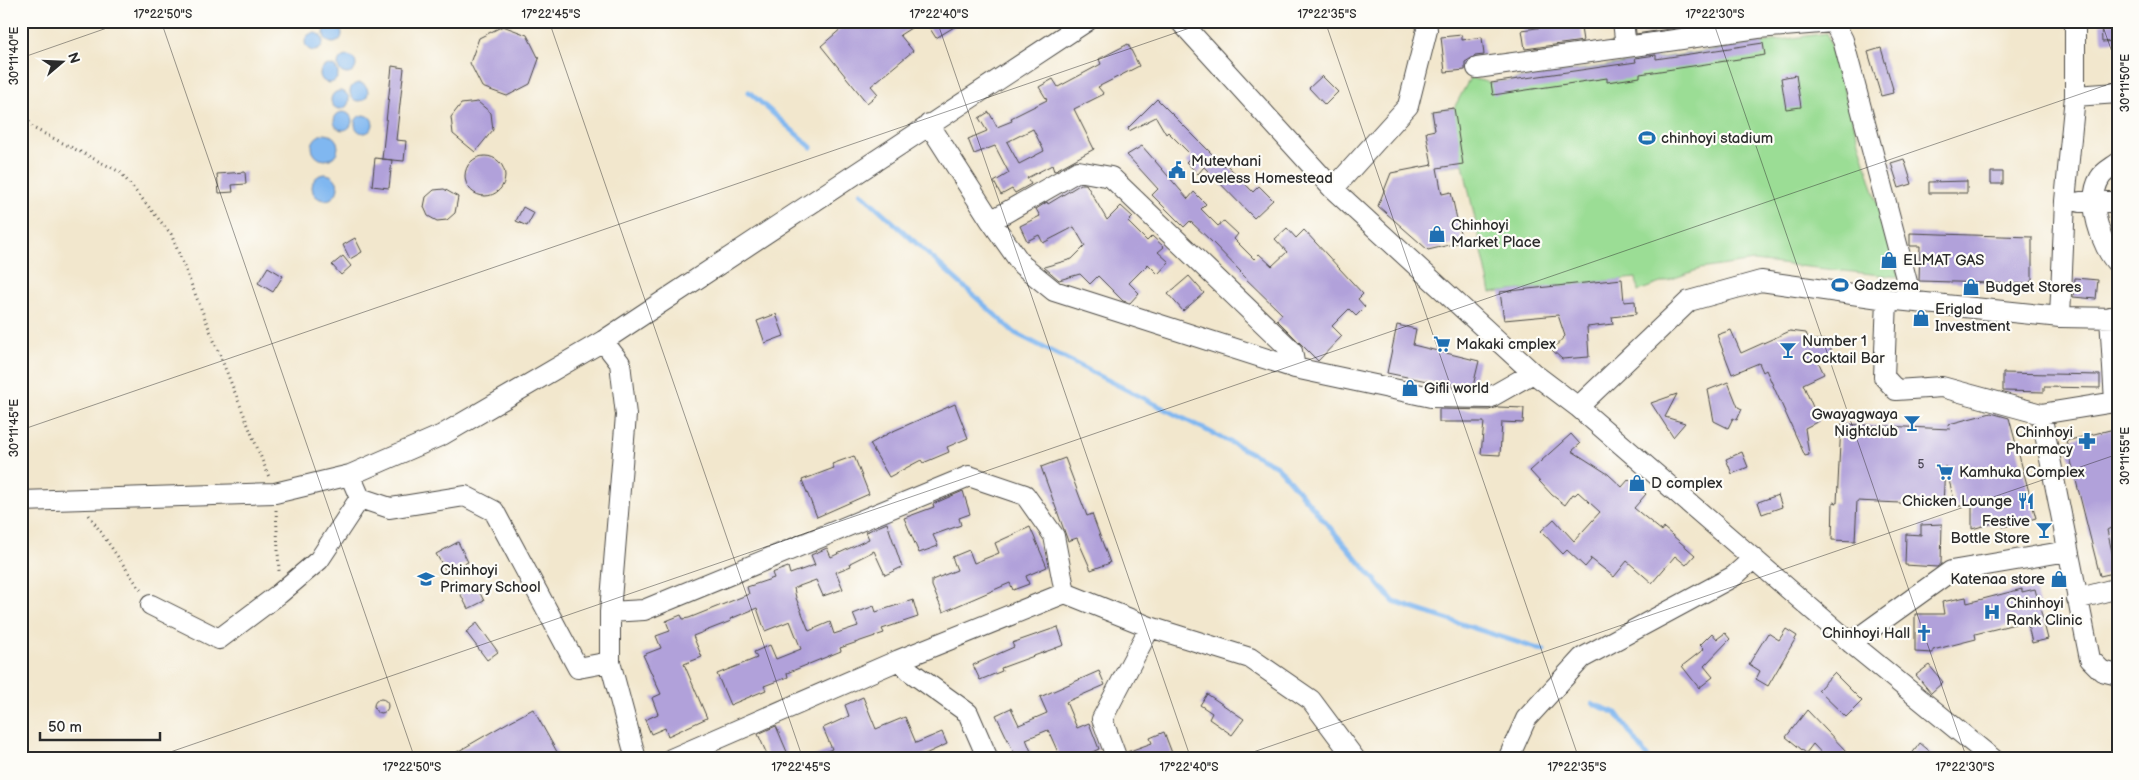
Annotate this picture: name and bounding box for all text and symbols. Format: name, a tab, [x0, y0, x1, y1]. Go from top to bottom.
text: 17°22'50"S	[134, 7, 192, 22]
text: 17°22'45"S	[522, 7, 580, 22]
text: 17°22'40"S	[909, 7, 969, 22]
text: 17°22'35"S	[1298, 7, 1356, 22]
text: 17°22'30"S	[1685, 7, 1745, 22]
text: 30°11'40"E	[7, 27, 22, 85]
north arrow	[38, 38, 88, 88]
text: N	[64, 50, 84, 66]
text: 30°11'50"E	[2118, 54, 2133, 112]
sports icon: chinhoyi stadium	[1637, 128, 1657, 148]
place label: chinhoyi stadium	[1661, 129, 1773, 148]
place label: Mutevhani Loveless Homestead	[1191, 152, 1333, 188]
public building icon: Mutevhani Loveless Homestead	[1167, 160, 1187, 180]
place label: Chinhoyi Market Place	[1451, 216, 1541, 252]
shop icon: Chinhoyi Market Place	[1427, 224, 1447, 244]
shop icon: ELMAT GAS	[1879, 250, 1899, 270]
place label: ELMAT GAS	[1903, 251, 1984, 270]
sports icon: Gadzema	[1830, 275, 1850, 295]
place label: Gadzema	[1854, 276, 1919, 295]
shop icon: Budget Stores	[1961, 277, 1981, 297]
place label: Budget Stores	[1985, 278, 2082, 297]
place label: Eriglad Investment	[1935, 300, 2011, 336]
shop icon: Eriglad Investment	[1911, 308, 1931, 328]
place label: Number 1 Cocktail Bar	[1802, 332, 1885, 368]
supermarket icon: Makaki cmplex	[1432, 334, 1452, 354]
place label: Makaki cmplex	[1456, 335, 1556, 354]
bar icon: Number 1 Cocktail Bar	[1778, 340, 1798, 360]
shop icon: Gifli world	[1400, 378, 1420, 398]
place label: Gifli world	[1424, 379, 1489, 398]
text: 30°11'45"E	[7, 399, 22, 457]
place label: Gwayagwaya Nightclub	[1811, 405, 1899, 441]
bar icon: Gwayagwaya Nightclub	[1902, 413, 1922, 433]
place label: Chinhoyi Pharmacy	[2006, 423, 2073, 459]
text: 30°11'55"E	[2118, 427, 2133, 485]
pharmacy icon: Chinhoyi Pharmacy	[2077, 431, 2097, 451]
house number: 5	[1918, 457, 1925, 472]
supermarket icon: Kamhuka Complex	[1935, 462, 1955, 482]
place label: Kamhuka Complex	[1959, 463, 2085, 482]
shop icon: D complex	[1627, 473, 1647, 493]
place label: D complex	[1651, 474, 1723, 493]
restaurant icon: Chicken Lounge	[2016, 491, 2036, 511]
place label: Chicken Lounge	[1902, 492, 2012, 511]
place label: Festive Bottle Store	[1951, 512, 2030, 548]
bar icon: Festive Bottle Store	[2034, 520, 2054, 540]
place label: Chinhoyi Primary School	[440, 561, 541, 597]
school or university icon: Chinhoyi Primary School	[416, 569, 436, 589]
shop icon: Katenaa store	[2049, 569, 2069, 589]
place label: Katenaa store	[1950, 570, 2045, 589]
place label: Chinhoyi Rank Clinic	[2006, 594, 2083, 630]
hospital icon: Chinhoyi Rank Clinic	[1982, 602, 2002, 622]
church icon: Chinhoyi Hall	[1914, 623, 1934, 643]
place label: Chinhoyi Hall	[1822, 624, 1910, 643]
scale bar	[40, 710, 160, 742]
text: 50 m	[48, 718, 82, 737]
text: 17°22'50"S	[383, 760, 441, 775]
text: 17°22'45"S	[772, 760, 830, 775]
text: 17°22'40"S	[1159, 760, 1219, 775]
text: 17°22'35"S	[1548, 760, 1606, 775]
text: 17°22'30"S	[1935, 760, 1995, 775]

